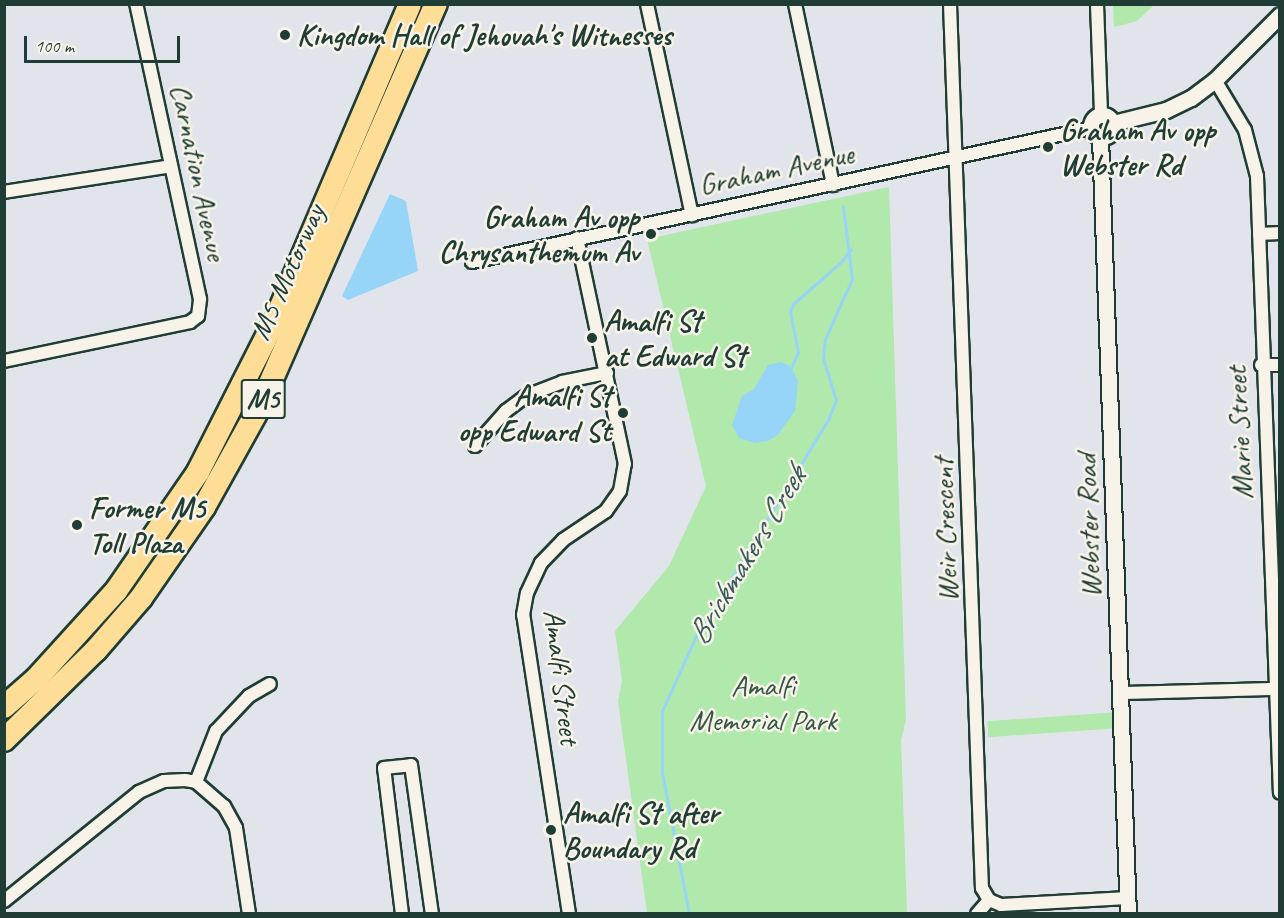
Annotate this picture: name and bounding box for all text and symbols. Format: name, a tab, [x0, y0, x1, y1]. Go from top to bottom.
place label: Kingdom Hall of Jehovah's Witnesses	[297, 17, 672, 53]
scale bar	[27, 24, 183, 62]
marker: Kingdom Hall of Jehovah's Witnesses	[278, 28, 292, 42]
text: 100 m	[35, 35, 74, 57]
street label: Carnation Avenue	[163, 81, 235, 263]
place label: Graham Av opp Webster Rd	[1060, 112, 1215, 182]
street label: Graham Avenue	[695, 135, 857, 203]
marker: Graham Av opp Webster Rd	[1041, 140, 1055, 154]
street label: M5 Motorway	[241, 199, 333, 345]
place label: Graham Av opp Chrysanthemum Av	[439, 199, 639, 270]
marker: Graham Av opp Chrysanthemum Av	[644, 227, 658, 241]
place label: Amalfi St at Edward St	[604, 303, 747, 374]
marker: Amalfi St at Edward St	[585, 331, 599, 345]
street label: Marie Street	[1218, 365, 1260, 501]
road number: M5	[240, 374, 286, 424]
place label: Amalfi St opp Edward St	[458, 378, 611, 448]
marker: Amalfi St opp Edward St	[616, 406, 630, 420]
street label: Webster Road	[1068, 454, 1108, 598]
street label: Weir Crescent	[924, 457, 966, 603]
water label: Brickmakers Creek	[679, 461, 815, 651]
place label: Former M5 Toll Plaza	[89, 490, 205, 560]
marker: Former M5 Toll Plaza	[70, 518, 84, 532]
street label: Amalfi Street	[536, 607, 588, 747]
park label: Amalfi Memorial Park	[689, 667, 837, 738]
place label: Amalfi St after Boundary Rd	[563, 795, 719, 866]
marker: Amalfi St after Boundary Rd	[544, 823, 558, 837]

